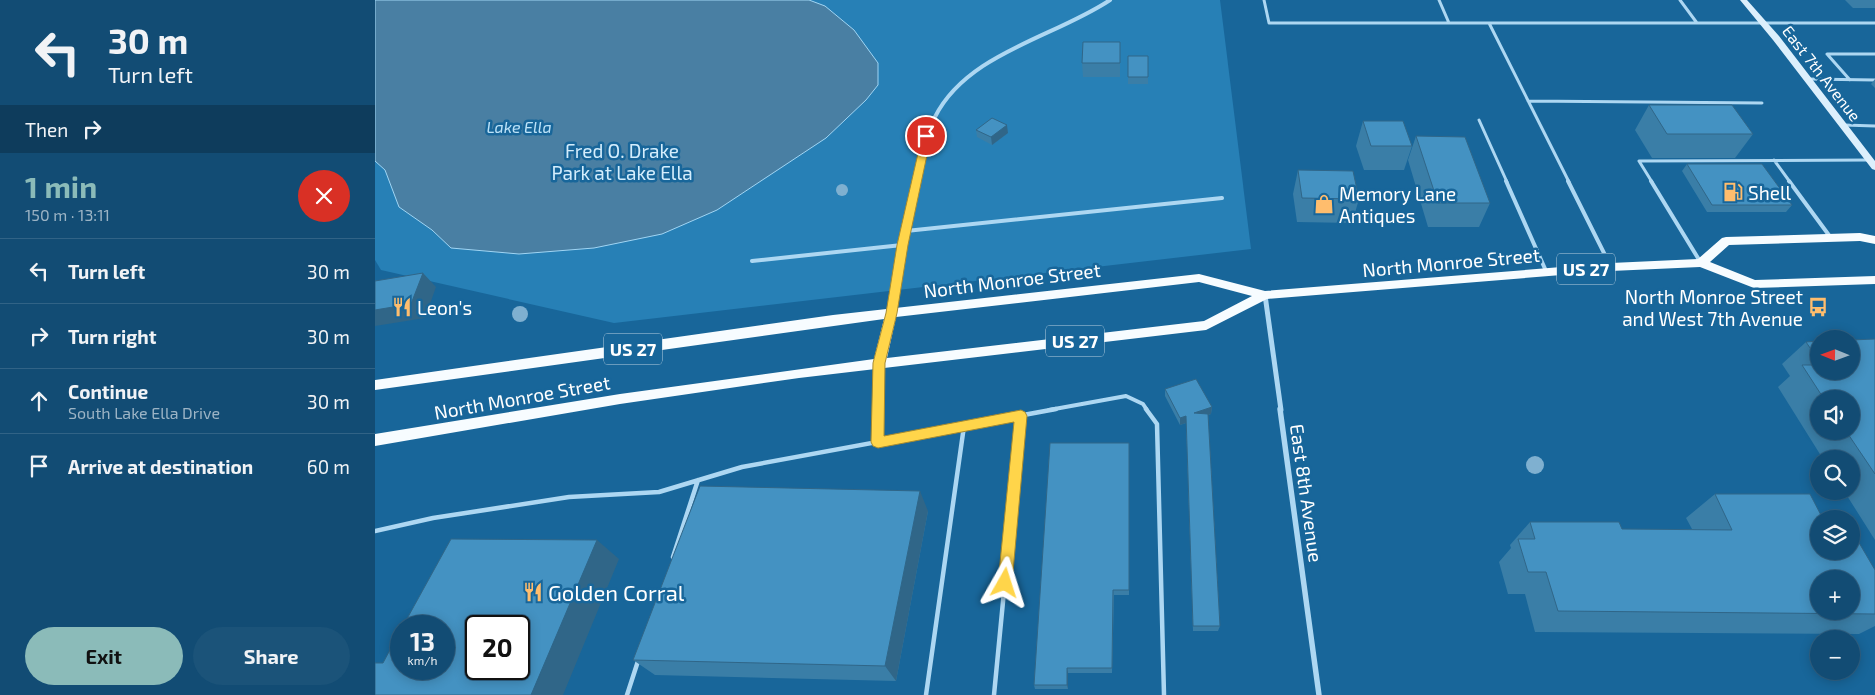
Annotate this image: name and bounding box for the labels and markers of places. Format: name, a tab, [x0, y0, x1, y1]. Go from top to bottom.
pin	[905, 115, 947, 157]
fuel station icon: Shell	[1722, 181, 1744, 203]
place label: Shell	[1748, 181, 1792, 204]
place label: Memory Lane Antiques	[1339, 182, 1456, 227]
shop icon: Memory Lane Antiques	[1313, 193, 1335, 215]
place label: North Monroe Street and West 7th Avenue	[1622, 285, 1803, 330]
restaurant icon: Leon's	[391, 296, 413, 318]
place label: Leon's	[417, 296, 472, 319]
bus stop icon: North Monroe Street and West 7th Avenue	[1807, 296, 1829, 318]
place label: Golden Corral	[548, 579, 685, 605]
restaurant icon: Golden Corral	[522, 581, 544, 603]

